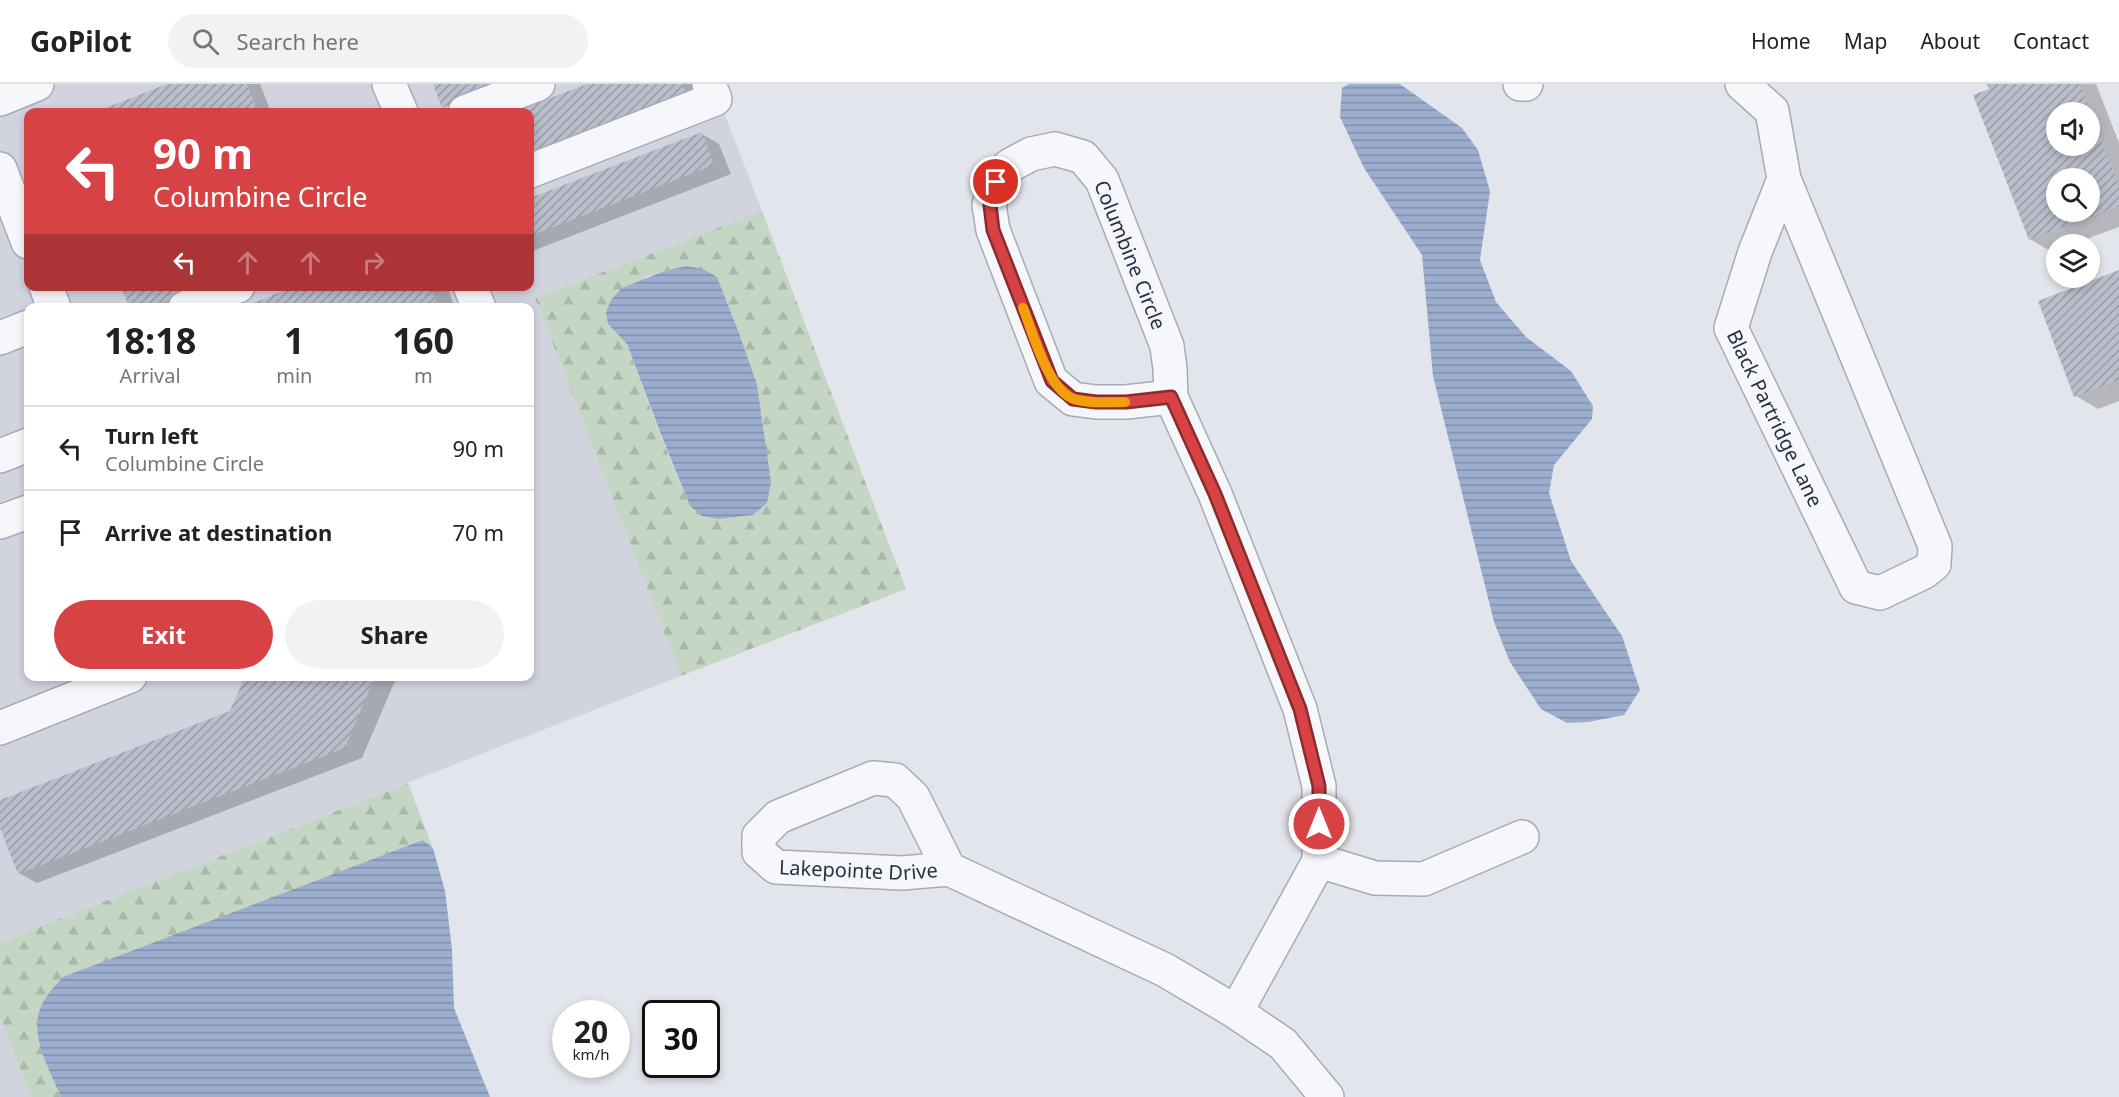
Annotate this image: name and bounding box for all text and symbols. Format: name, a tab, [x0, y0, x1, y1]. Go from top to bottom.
search box	[168, 14, 588, 68]
text: GoPilot	[30, 22, 132, 60]
icon: search	[189, 25, 222, 58]
text: Search here	[237, 26, 359, 56]
text: Home	[1751, 27, 1811, 55]
text: Map	[1844, 27, 1887, 55]
text: About	[1920, 27, 1980, 55]
text: Contact	[2013, 27, 2089, 55]
map controls	[2046, 102, 2100, 288]
button: sound	[2046, 102, 2100, 156]
text: 90 m	[153, 124, 253, 181]
icon: left	[54, 132, 132, 210]
pin	[970, 156, 1021, 207]
icon: arrive	[979, 165, 1012, 198]
button: search	[2046, 168, 2100, 222]
street label: Columbine Circle	[1088, 176, 1173, 334]
text: Columbine Circle	[153, 178, 368, 215]
button: layers	[2046, 234, 2100, 288]
icon: left	[168, 246, 201, 279]
icon: ahead	[231, 246, 264, 279]
icon: ahead	[294, 246, 327, 279]
icon: right	[357, 246, 390, 279]
text: 18:18	[104, 316, 196, 365]
text: 1	[284, 316, 305, 365]
text: 160	[392, 316, 454, 365]
street label: Black Partridge Lane	[1721, 325, 1829, 511]
text: Arrival	[120, 362, 181, 389]
text: min	[276, 362, 312, 389]
text: m	[414, 362, 433, 389]
text: Turn left	[105, 420, 199, 450]
icon: left	[54, 432, 87, 465]
text: 90 m	[453, 433, 504, 463]
text: Columbine Circle	[105, 450, 264, 477]
icon: arrive	[54, 516, 87, 549]
text: Arrive at destination	[105, 517, 332, 547]
text: 70 m	[453, 517, 504, 547]
button: Exit	[54, 600, 273, 669]
button: Share	[285, 600, 504, 669]
position arrow	[1287, 792, 1351, 856]
street label: Lakepointe Drive	[778, 853, 939, 886]
speed limit sign: 30	[642, 1000, 720, 1078]
text: 20	[574, 1011, 608, 1052]
text: km/h	[573, 1044, 609, 1064]

